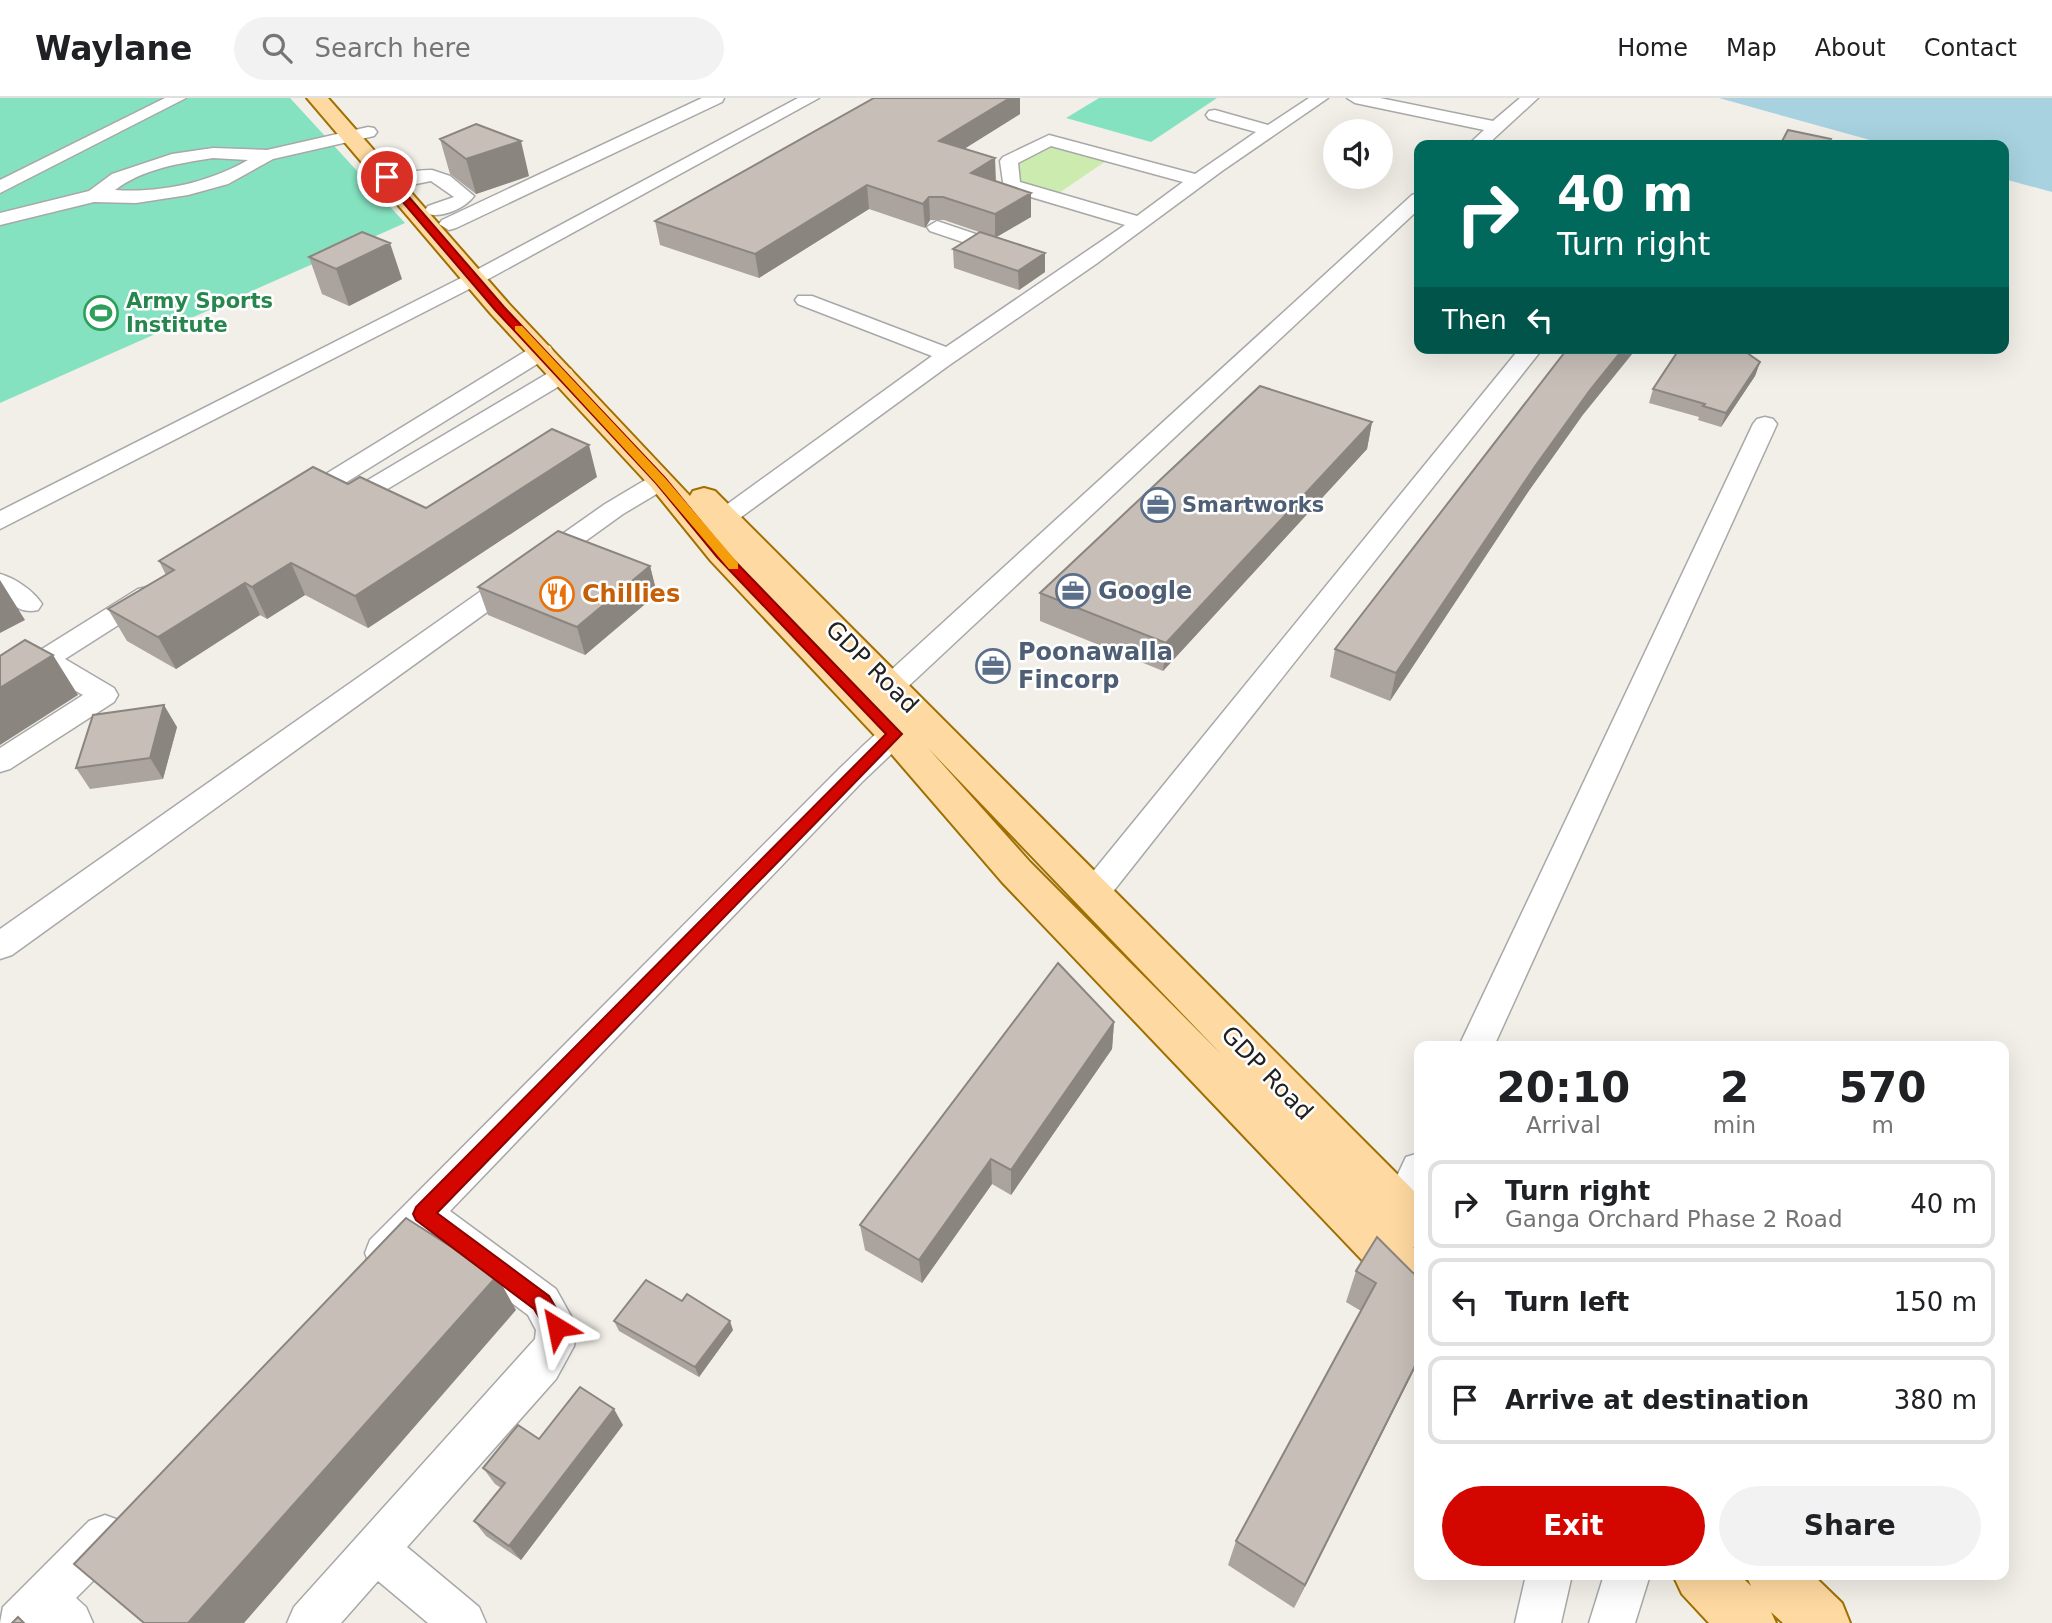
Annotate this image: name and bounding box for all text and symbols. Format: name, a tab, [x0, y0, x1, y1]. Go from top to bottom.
search box	[234, 17, 724, 80]
text: Waylane	[35, 29, 192, 68]
icon: search	[258, 29, 296, 67]
text: Search here	[314, 33, 471, 63]
text: Home	[1617, 34, 1688, 62]
text: Map	[1726, 34, 1777, 62]
text: About	[1815, 34, 1886, 62]
text: Contact	[1924, 34, 2017, 62]
map controls	[1323, 119, 1393, 189]
button: sound	[1323, 119, 1393, 189]
pin	[357, 147, 417, 207]
icon: arrive	[368, 158, 406, 196]
text: 40 m	[1557, 166, 1693, 223]
icon: right	[1442, 168, 1533, 259]
text: Turn right	[1557, 225, 1710, 263]
place label: Army Sports Institute	[126, 289, 273, 337]
sports icon: Army Sports Institute	[82, 294, 120, 332]
icon: left	[1521, 301, 1559, 339]
text: Then	[1442, 305, 1507, 335]
office icon: Smartworks	[1139, 486, 1177, 524]
place label: Smartworks	[1182, 493, 1324, 517]
office icon: Google	[1054, 572, 1092, 610]
restaurant icon: Chillies	[538, 575, 576, 613]
place label: Google	[1098, 577, 1192, 605]
place label: Chillies	[582, 580, 680, 608]
street label: GDP Road	[820, 615, 924, 719]
place label: Poonawalla Fincorp	[1018, 638, 1173, 694]
office icon: Poonawalla Fincorp	[974, 647, 1012, 685]
street label: GDP Road	[1215, 1020, 1319, 1126]
text: 20:10	[1497, 1063, 1630, 1112]
text: 2	[1720, 1063, 1749, 1112]
text: 570	[1839, 1063, 1926, 1112]
text: Arrival	[1526, 1112, 1601, 1138]
text: min	[1713, 1112, 1756, 1138]
text: m	[1871, 1112, 1894, 1138]
text: Turn right	[1505, 1176, 1650, 1206]
icon: right	[1446, 1185, 1484, 1223]
text: 40 m	[1910, 1189, 1977, 1219]
text: Ganga Orchard Phase 2 Road	[1505, 1206, 1842, 1232]
icon: left	[1446, 1283, 1484, 1321]
text: Turn left	[1505, 1287, 1629, 1317]
text: 150 m	[1894, 1287, 1977, 1317]
position arrow	[520, 1290, 594, 1364]
icon: arrive	[1446, 1381, 1484, 1419]
text: Arrive at destination	[1505, 1385, 1809, 1415]
text: 380 m	[1894, 1385, 1977, 1415]
button: Exit	[1442, 1486, 1705, 1566]
button: Share	[1719, 1486, 1981, 1566]

